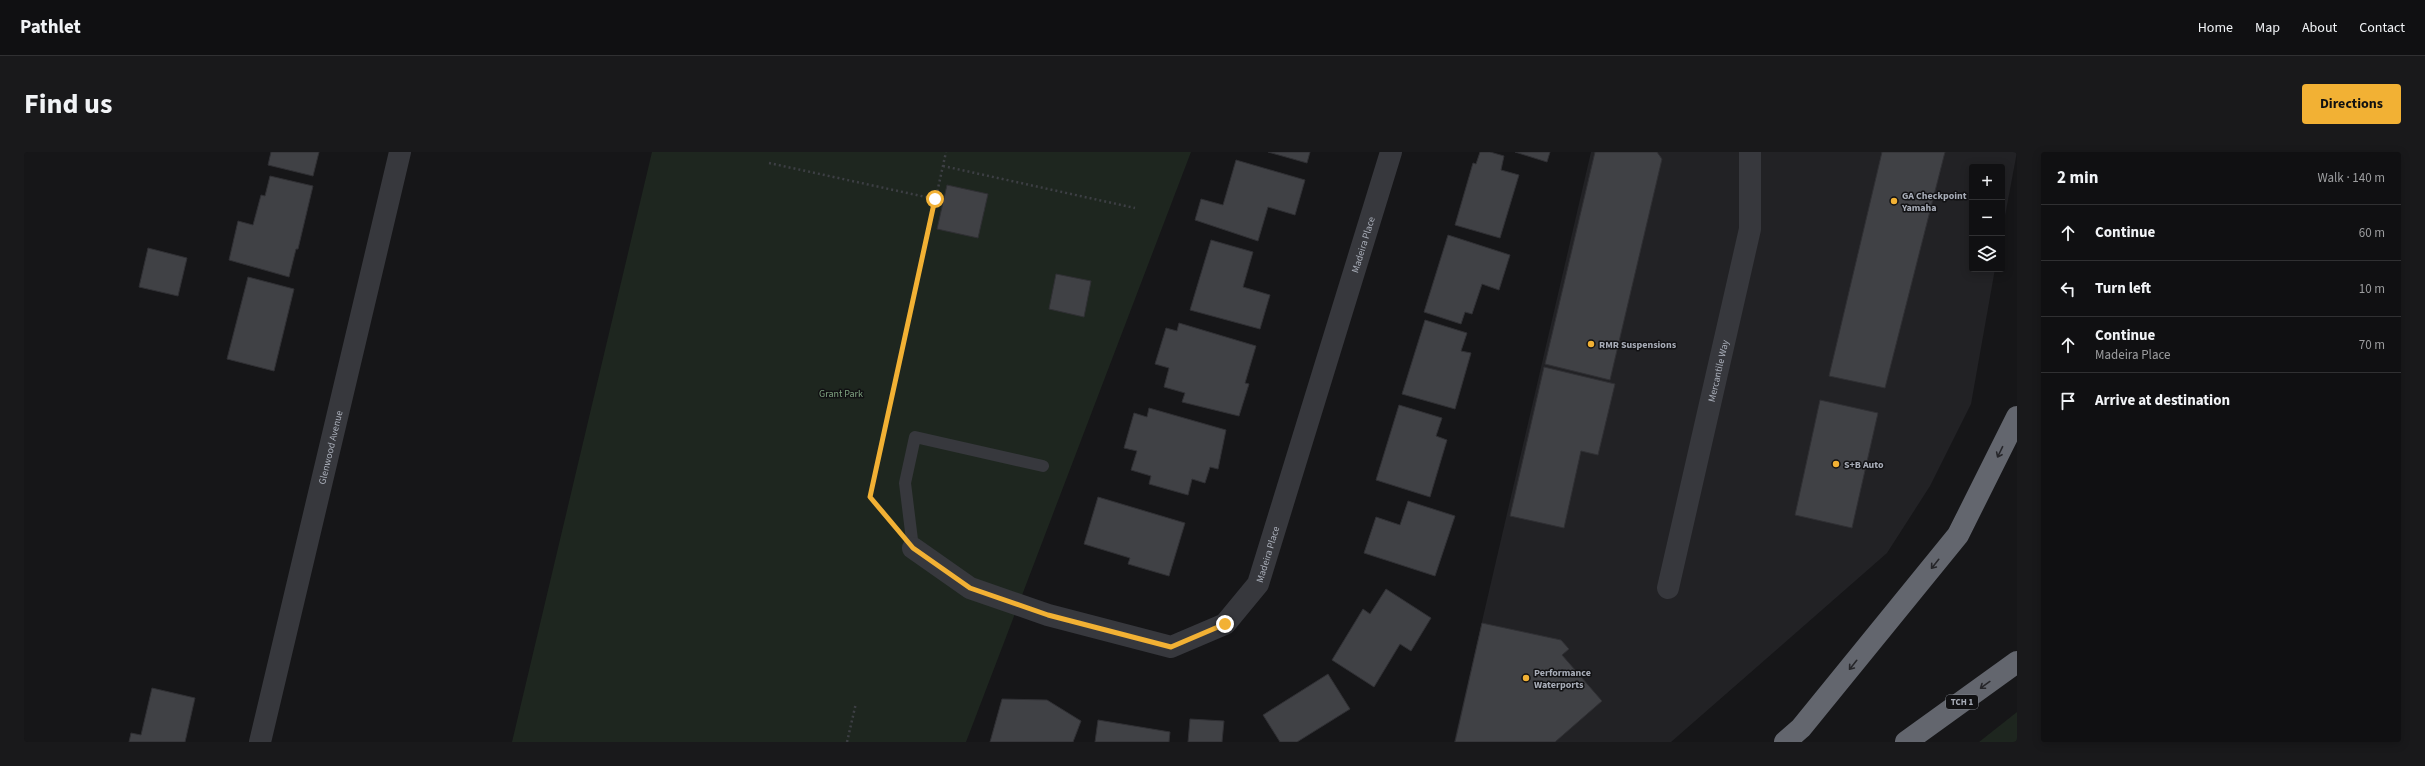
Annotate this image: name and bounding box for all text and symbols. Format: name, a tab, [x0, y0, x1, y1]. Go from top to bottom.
text: Pathlet	[20, 14, 81, 41]
text: Home	[2198, 18, 2233, 38]
text: Map	[2255, 18, 2280, 38]
text: About	[2302, 18, 2337, 38]
text: Contact	[2359, 18, 2405, 38]
text: Find us	[24, 84, 112, 124]
button: Directions	[2302, 84, 2401, 124]
map controls	[1969, 164, 2005, 272]
button: +	[1969, 164, 2005, 200]
text: 2 min	[2057, 166, 2098, 190]
text: Walk · 140 m	[2317, 169, 2385, 187]
place label: GA Checkpoint Yamaha	[1901, 189, 1967, 215]
route start	[926, 190, 944, 208]
marker: GA Checkpoint Yamaha	[1889, 196, 1899, 206]
button: −	[1969, 200, 2005, 236]
street label: Madeira Place	[1348, 215, 1379, 275]
icon: ahead	[2057, 222, 2079, 244]
text: Continue	[2095, 222, 2155, 243]
text: 60 m	[2359, 224, 2385, 242]
button: layers	[1969, 236, 2005, 272]
icon: left	[2057, 278, 2079, 300]
text: Turn left	[2095, 278, 2151, 299]
text: 10 m	[2359, 280, 2385, 298]
text: Continue	[2095, 325, 2155, 346]
icon: ahead	[2057, 334, 2079, 356]
text: 70 m	[2359, 336, 2385, 354]
place label: RMR Suspensions	[1599, 338, 1677, 352]
street label: Mercantile Way	[1705, 338, 1733, 403]
marker: RMR Suspensions	[1586, 339, 1596, 349]
text: Madeira Place	[2095, 346, 2171, 364]
park label: Grant Park	[819, 387, 863, 401]
icon: arrive	[2057, 390, 2079, 412]
text: Arrive at destination	[2095, 390, 2230, 411]
street label: Glenwood Avenue	[315, 409, 346, 486]
one-way arrow	[1996, 446, 2003, 458]
place label: S+B Auto	[1844, 458, 1884, 472]
marker: S+B Auto	[1831, 459, 1841, 469]
street label: Madeira Place	[1253, 525, 1283, 584]
one-way arrow	[1930, 559, 1939, 569]
route end	[1216, 615, 1234, 633]
one-way arrow	[1848, 659, 1857, 670]
place label: Performance Waterports	[1534, 666, 1591, 692]
marker: Performance Waterports	[1521, 673, 1531, 683]
one-way arrow	[1980, 680, 1991, 689]
road number: TCH 1	[1946, 695, 1978, 709]

